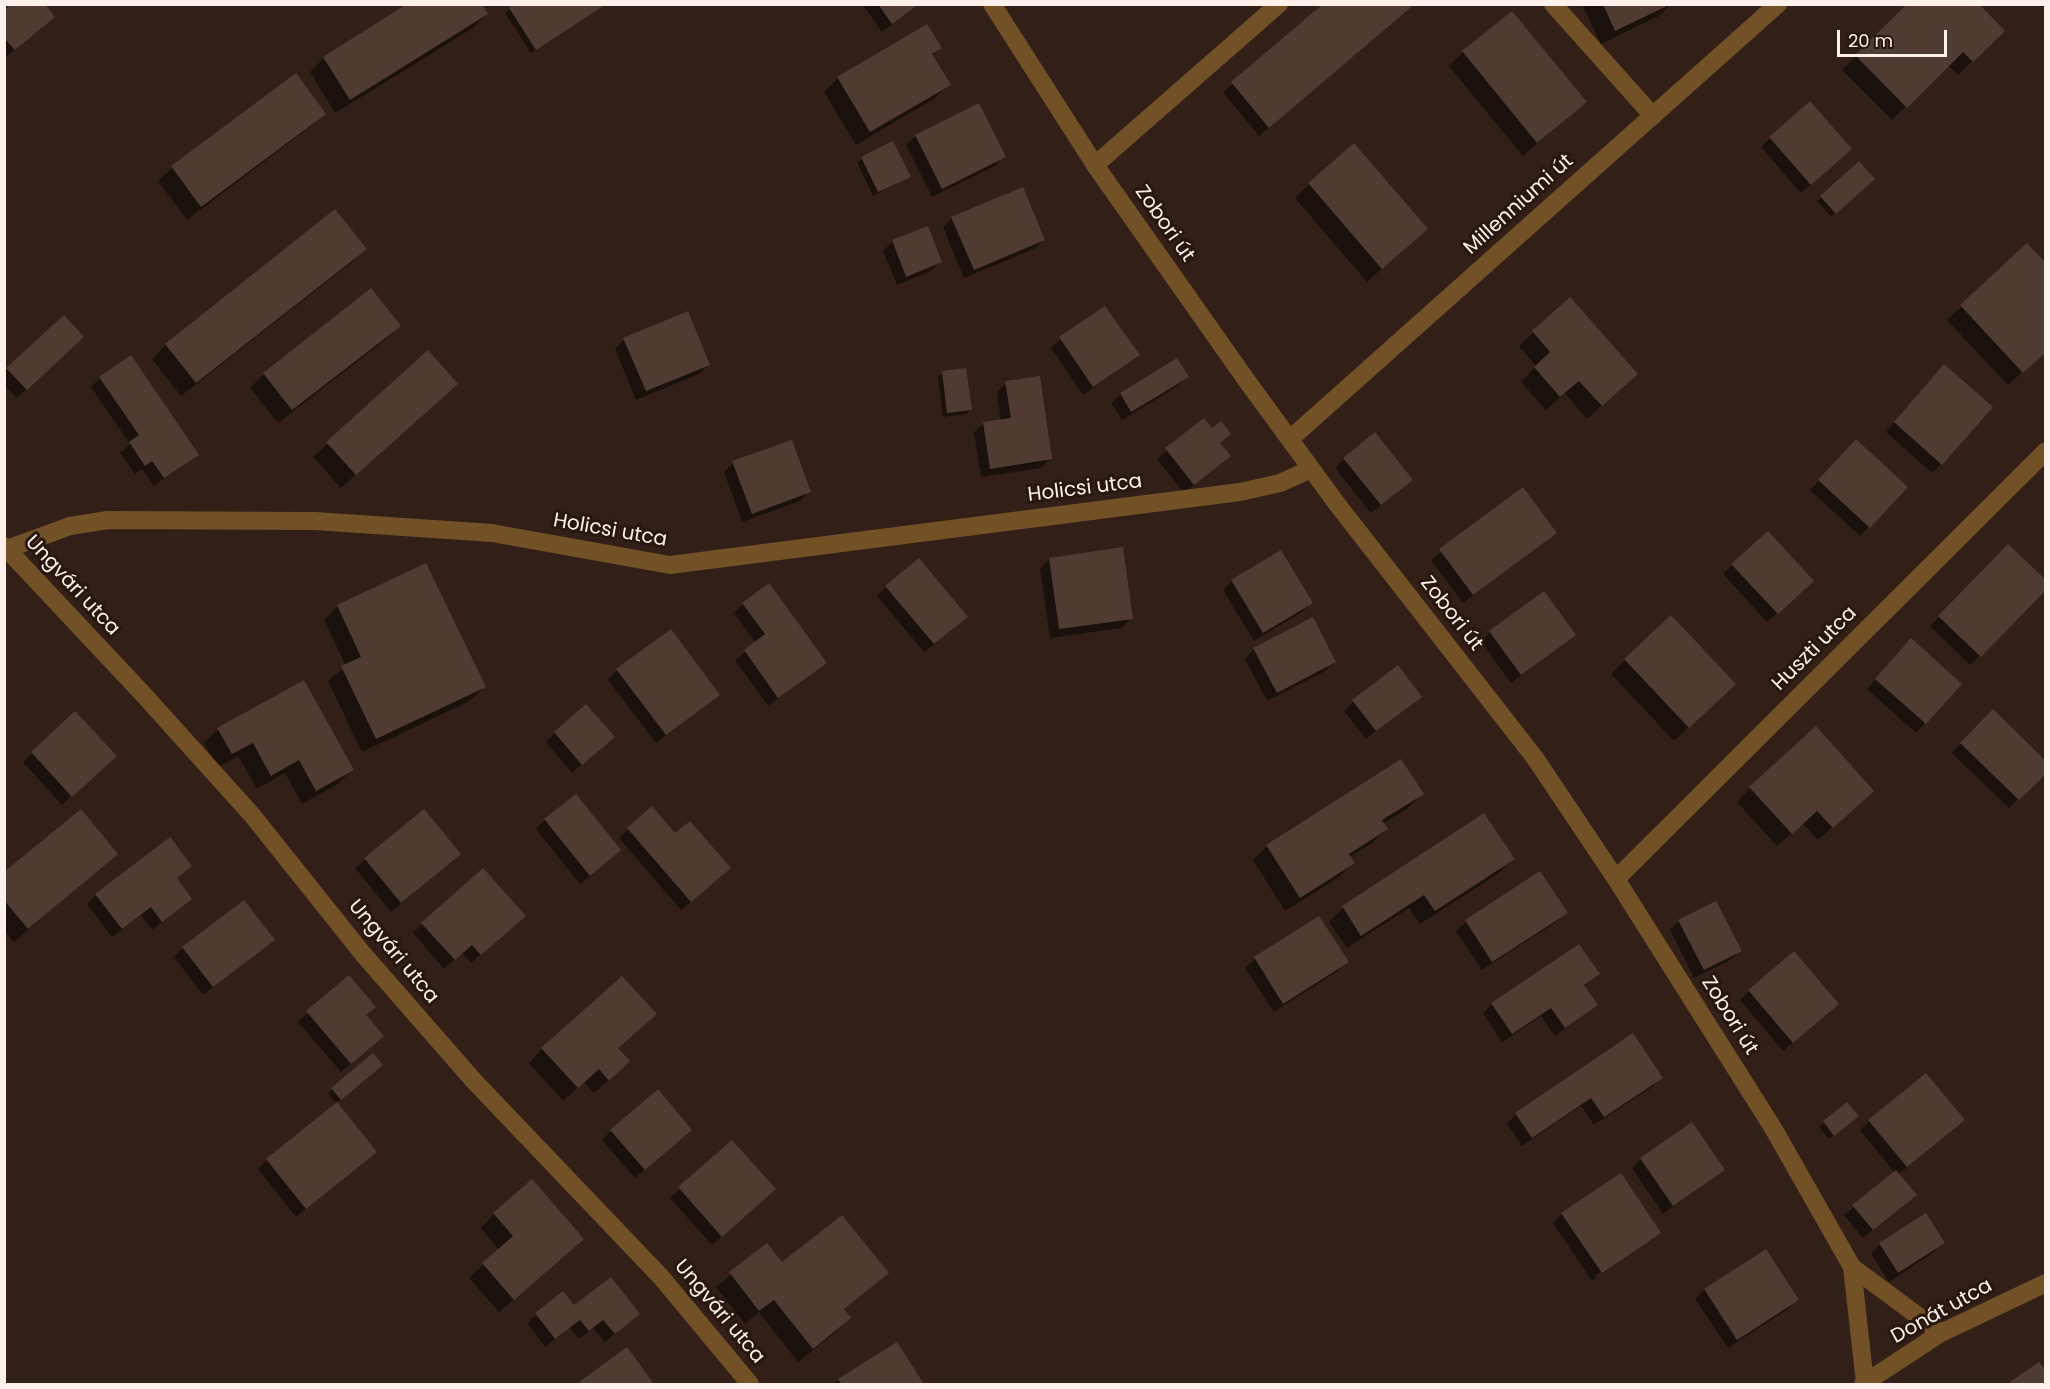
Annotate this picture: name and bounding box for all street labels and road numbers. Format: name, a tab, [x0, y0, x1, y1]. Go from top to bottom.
street label: Millenniumi út	[1459, 150, 1579, 260]
street label: Zobori út	[1129, 181, 1199, 267]
street label: Holicsi utca	[1026, 470, 1144, 508]
street label: Holicsi utca	[551, 509, 669, 553]
street label: Ungvári utca	[20, 531, 124, 641]
street label: Zobori út	[1415, 572, 1487, 656]
street label: Huszti utca	[1768, 602, 1862, 696]
street label: Ungvári utca	[343, 895, 443, 1009]
street label: Zobori út	[1696, 972, 1762, 1060]
street label: Ungvári utca	[669, 1255, 769, 1369]
street label: Donát utca	[1887, 1274, 1997, 1350]

